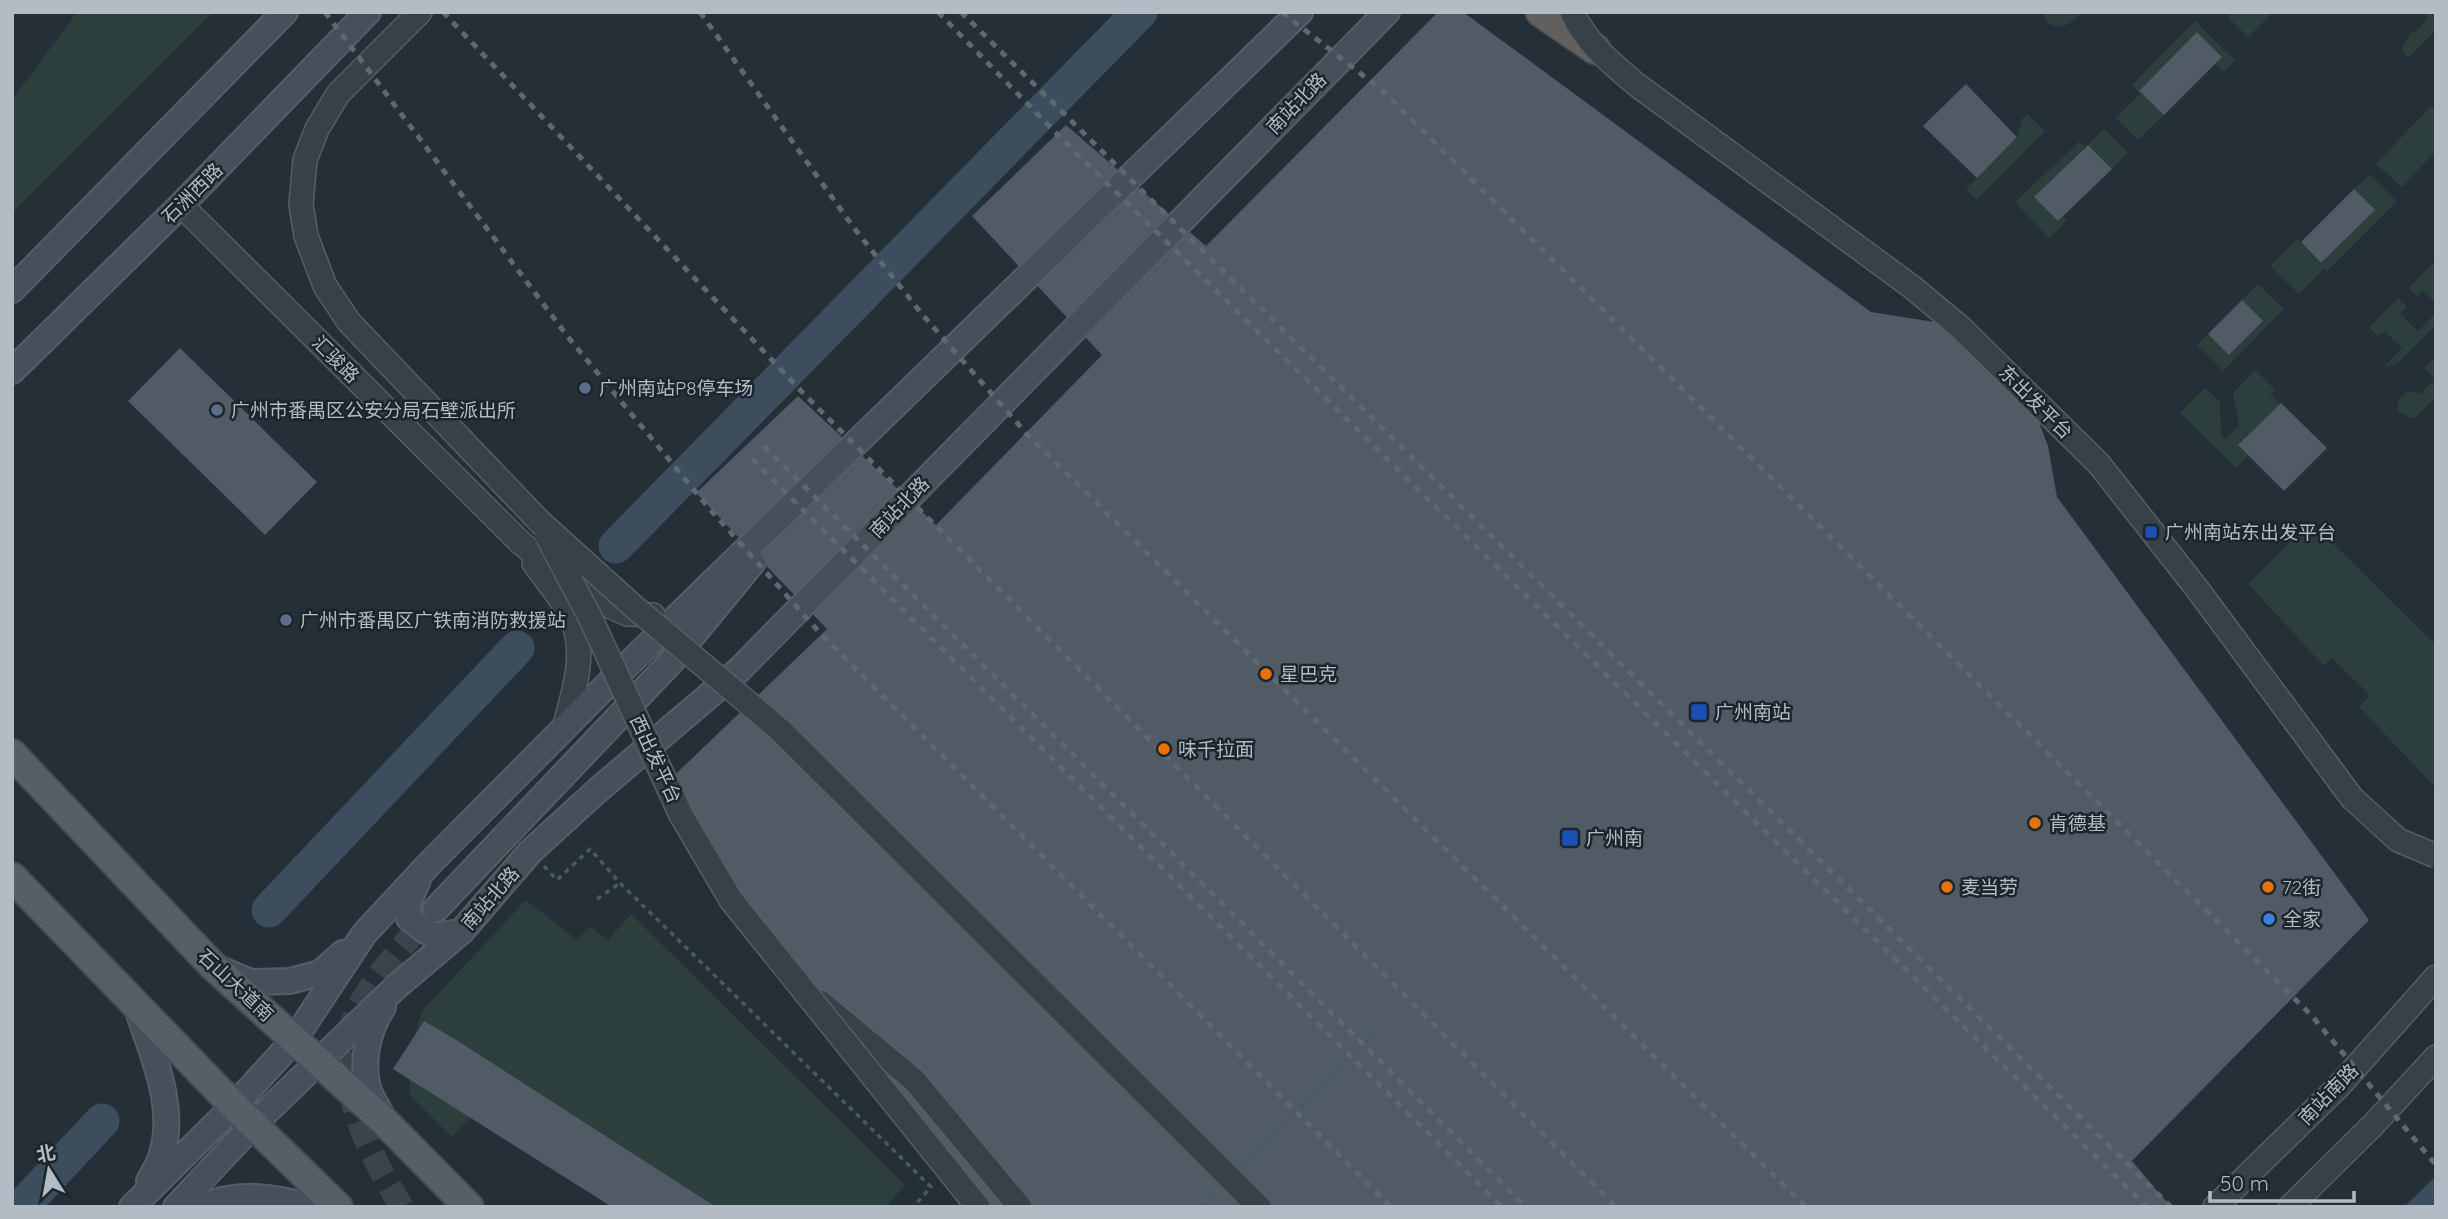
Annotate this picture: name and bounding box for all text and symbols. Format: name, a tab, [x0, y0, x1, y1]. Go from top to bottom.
street label: 南站北路	[1261, 67, 1331, 139]
street label: 石洲西路	[157, 158, 227, 228]
street label: 汇骏路	[307, 330, 365, 388]
street label: 东出发平台	[1994, 360, 2078, 444]
place label: 广州南站P8停车场	[599, 376, 754, 400]
marker: 广州南站P8停车场	[577, 380, 593, 396]
place label: 广州市番禺区公安分局石壁派出所	[231, 398, 516, 422]
marker: 广州市番禺区公安分局石壁派出所	[209, 402, 225, 418]
street label: 南站北路	[864, 471, 934, 543]
place label: 广州南站东出发平台	[2165, 520, 2336, 544]
marker: 广州南站东出发平台	[2143, 524, 2159, 540]
place label: 广州市番禺区广铁南消防救援站	[300, 608, 566, 632]
marker: 广州市番禺区广铁南消防救援站	[278, 612, 294, 628]
place label: 星巴克	[1280, 662, 1337, 686]
marker: 星巴克	[1258, 666, 1274, 682]
place label: 广州南站	[1715, 700, 1791, 724]
marker: 广州南站	[1689, 702, 1709, 722]
street label: 西出发平台	[625, 711, 687, 807]
place label: 味千拉面	[1178, 737, 1254, 761]
marker: 味千拉面	[1156, 741, 1172, 757]
place label: 肯德基	[2049, 811, 2106, 835]
marker: 肯德基	[2027, 815, 2043, 831]
place label: 广州南	[1586, 826, 1643, 850]
marker: 广州南	[1560, 828, 1580, 848]
street label: 南站北路	[456, 861, 524, 935]
place label: 麦当劳	[1961, 875, 2018, 899]
place label: 72街	[2282, 875, 2321, 899]
marker: 麦当劳	[1939, 879, 1955, 895]
marker: 72街	[2260, 879, 2276, 895]
place label: 全家	[2283, 907, 2321, 931]
marker: 全家	[2261, 911, 2277, 927]
street label: 石山大道南	[193, 944, 279, 1026]
street label: 南站南路	[2293, 1058, 2363, 1130]
north arrow	[14, 1135, 84, 1205]
text: 北	[34, 1140, 57, 1167]
scale bar	[2210, 1160, 2354, 1204]
text: 50 m	[2220, 1170, 2269, 1196]

